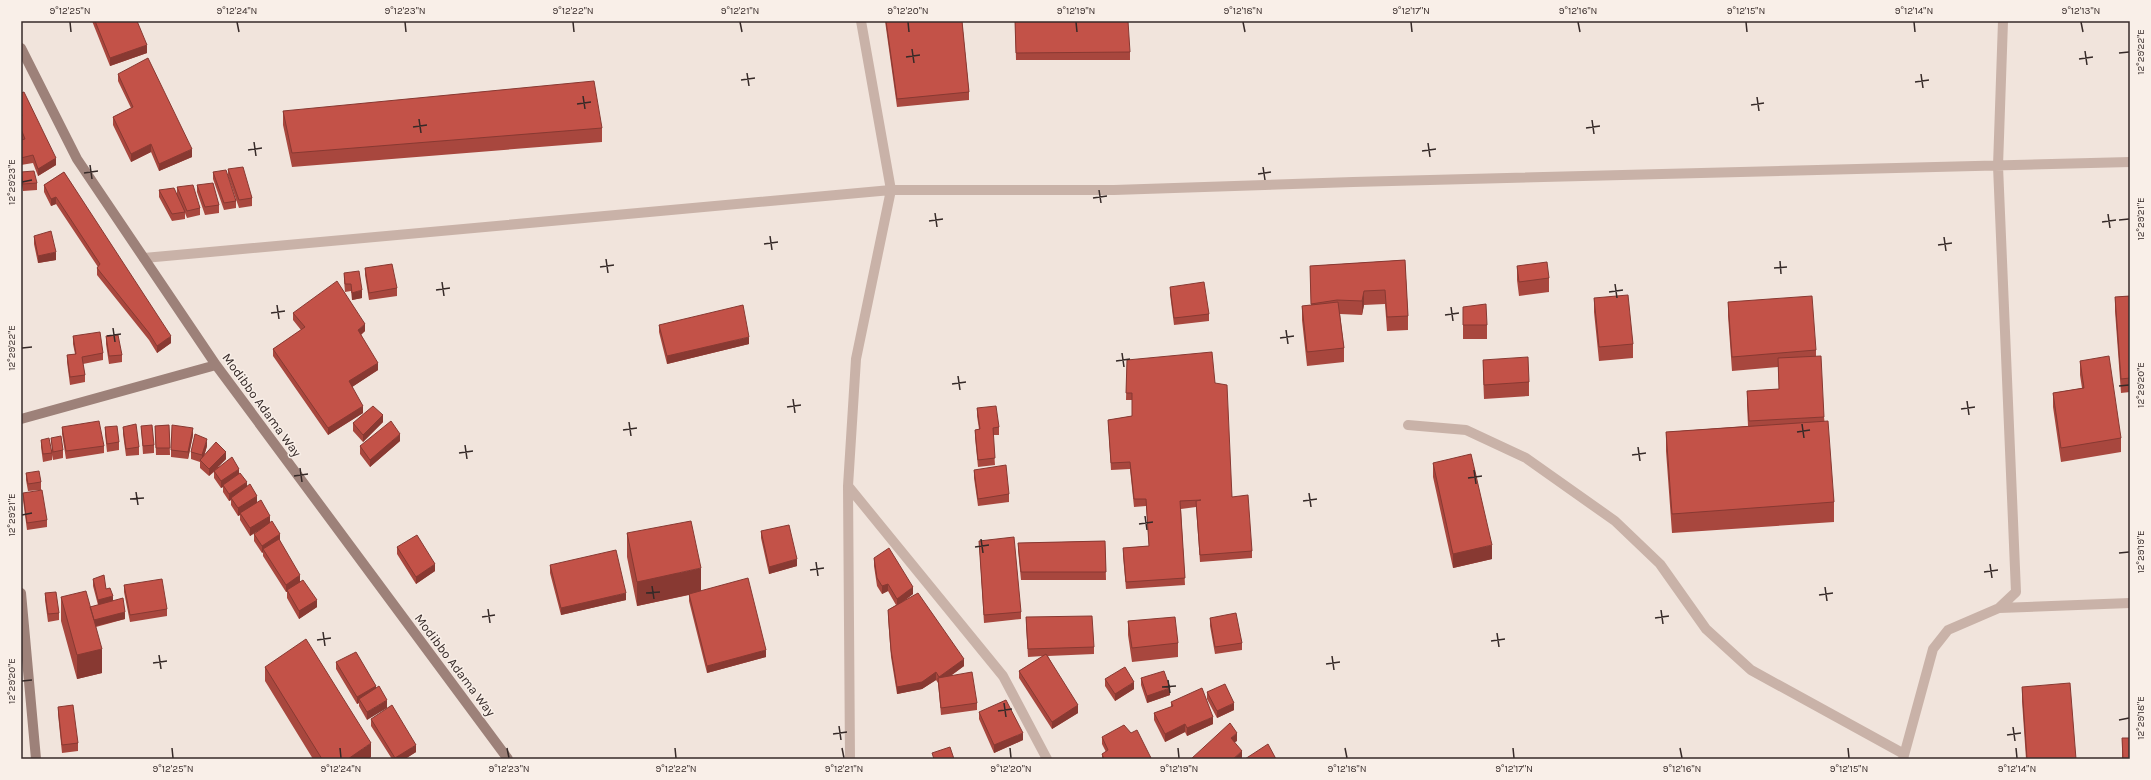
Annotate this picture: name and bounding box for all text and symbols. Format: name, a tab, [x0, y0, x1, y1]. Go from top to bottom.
text: 9°12'25"N	[50, 5, 91, 17]
text: 9°12'24"N	[217, 5, 257, 17]
text: 9°12'23"N	[384, 5, 426, 17]
text: 9°12'22"N	[552, 5, 594, 17]
text: 9°12'21"N	[721, 5, 759, 17]
text: 9°12'20"N	[887, 5, 929, 17]
text: 9°12'19"N	[1057, 5, 1095, 17]
text: 9°12'18"N	[1224, 5, 1263, 17]
text: 9°12'17"N	[1392, 5, 1430, 17]
text: 9°12'16"N	[1559, 5, 1597, 17]
text: 9°12'15"N	[1727, 5, 1765, 17]
text: 9°12'14"N	[1895, 5, 1933, 17]
text: 9°12'13"N	[2062, 5, 2100, 17]
text: 12°29'22"E	[2135, 29, 2147, 75]
text: 12°29'23"E	[6, 159, 18, 205]
text: 12°29'21"E	[2135, 197, 2147, 241]
text: 12°29'22"E	[6, 325, 18, 371]
street label: Modibbo Adama Way	[219, 350, 305, 460]
text: 12°29'20"E	[2135, 362, 2147, 408]
text: 12°29'21"E	[6, 493, 18, 537]
text: 12°29'19"E	[2135, 530, 2147, 574]
street label: Modibbo Adama Way	[412, 611, 498, 719]
text: 12°29'20"E	[6, 658, 18, 704]
text: 12°29'18"E	[2135, 696, 2147, 740]
text: 9°12'25"N	[153, 763, 194, 775]
text: 9°12'24"N	[321, 763, 361, 775]
text: 9°12'23"N	[488, 763, 530, 775]
text: 9°12'22"N	[655, 763, 697, 775]
text: 9°12'21"N	[825, 763, 863, 775]
text: 9°12'20"N	[990, 763, 1032, 775]
text: 9°12'19"N	[1160, 763, 1198, 775]
text: 9°12'18"N	[1328, 763, 1367, 775]
text: 9°12'17"N	[1495, 763, 1533, 775]
text: 9°12'16"N	[1663, 763, 1701, 775]
text: 9°12'15"N	[1830, 763, 1868, 775]
text: 9°12'14"N	[1998, 763, 2036, 775]

